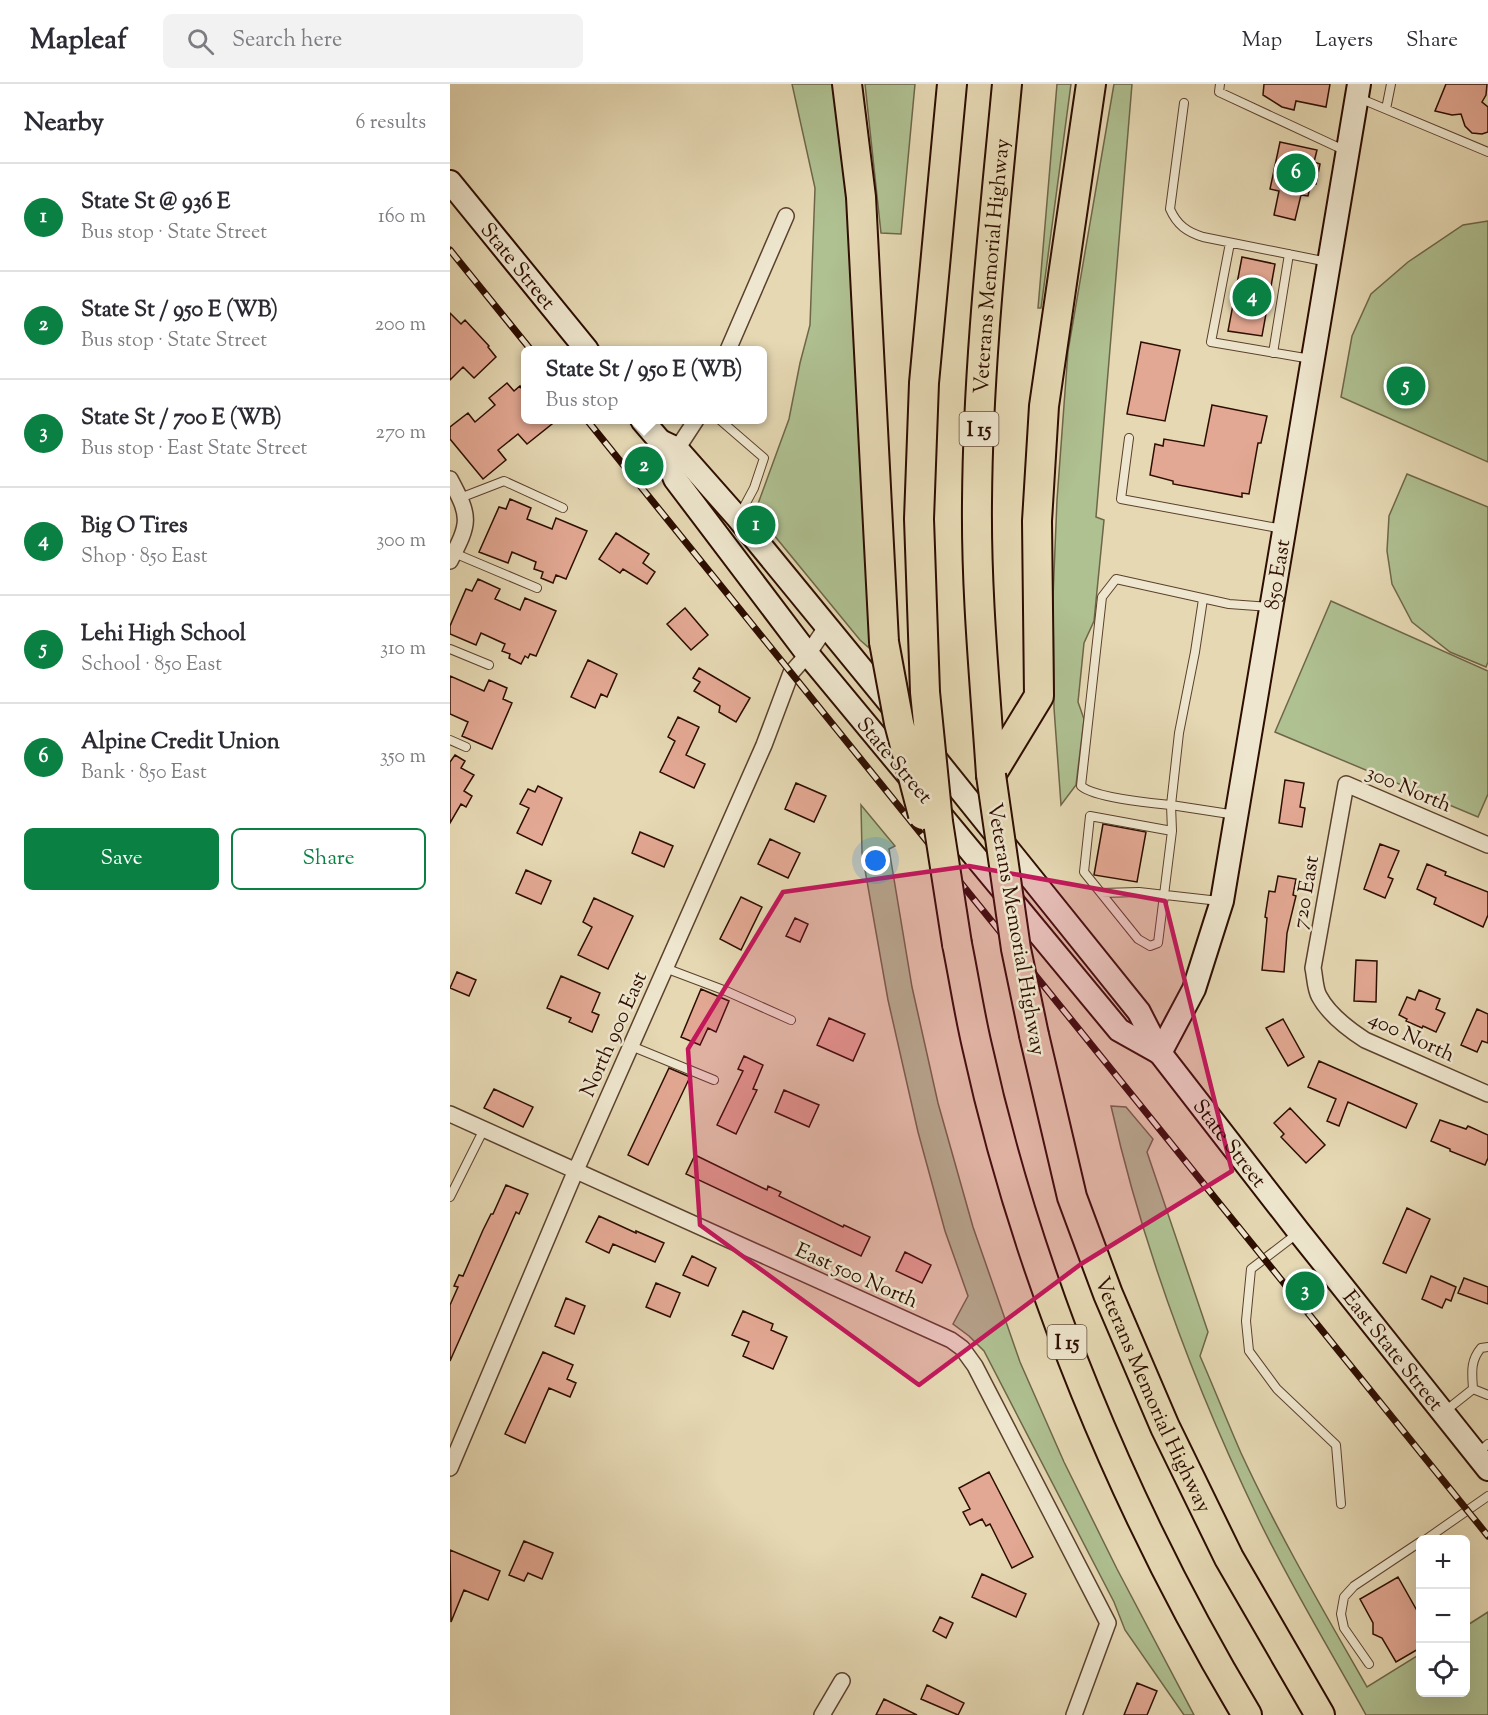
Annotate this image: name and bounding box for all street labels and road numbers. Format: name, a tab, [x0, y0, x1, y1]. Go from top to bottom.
street label: Veterans Memorial Highway	[967, 137, 1019, 394]
street label: State Street	[472, 217, 561, 317]
road number: I 15	[960, 412, 998, 446]
street label: 850 East	[1258, 537, 1299, 612]
street label: State Street	[848, 711, 939, 811]
street label: 300 North	[1361, 758, 1456, 821]
street label: Veterans Memorial Highway	[978, 801, 1052, 1058]
street label: 720 East	[1286, 854, 1328, 931]
street label: North 900 East	[574, 967, 656, 1102]
street label: 400 North	[1363, 1005, 1459, 1071]
street label: State Street	[1184, 1094, 1272, 1195]
street label: East 500 North	[790, 1236, 922, 1317]
street label: Veterans Memorial Highway	[1086, 1273, 1218, 1519]
street label: East State Street	[1334, 1285, 1449, 1418]
road number: I 15	[1048, 1325, 1086, 1359]

